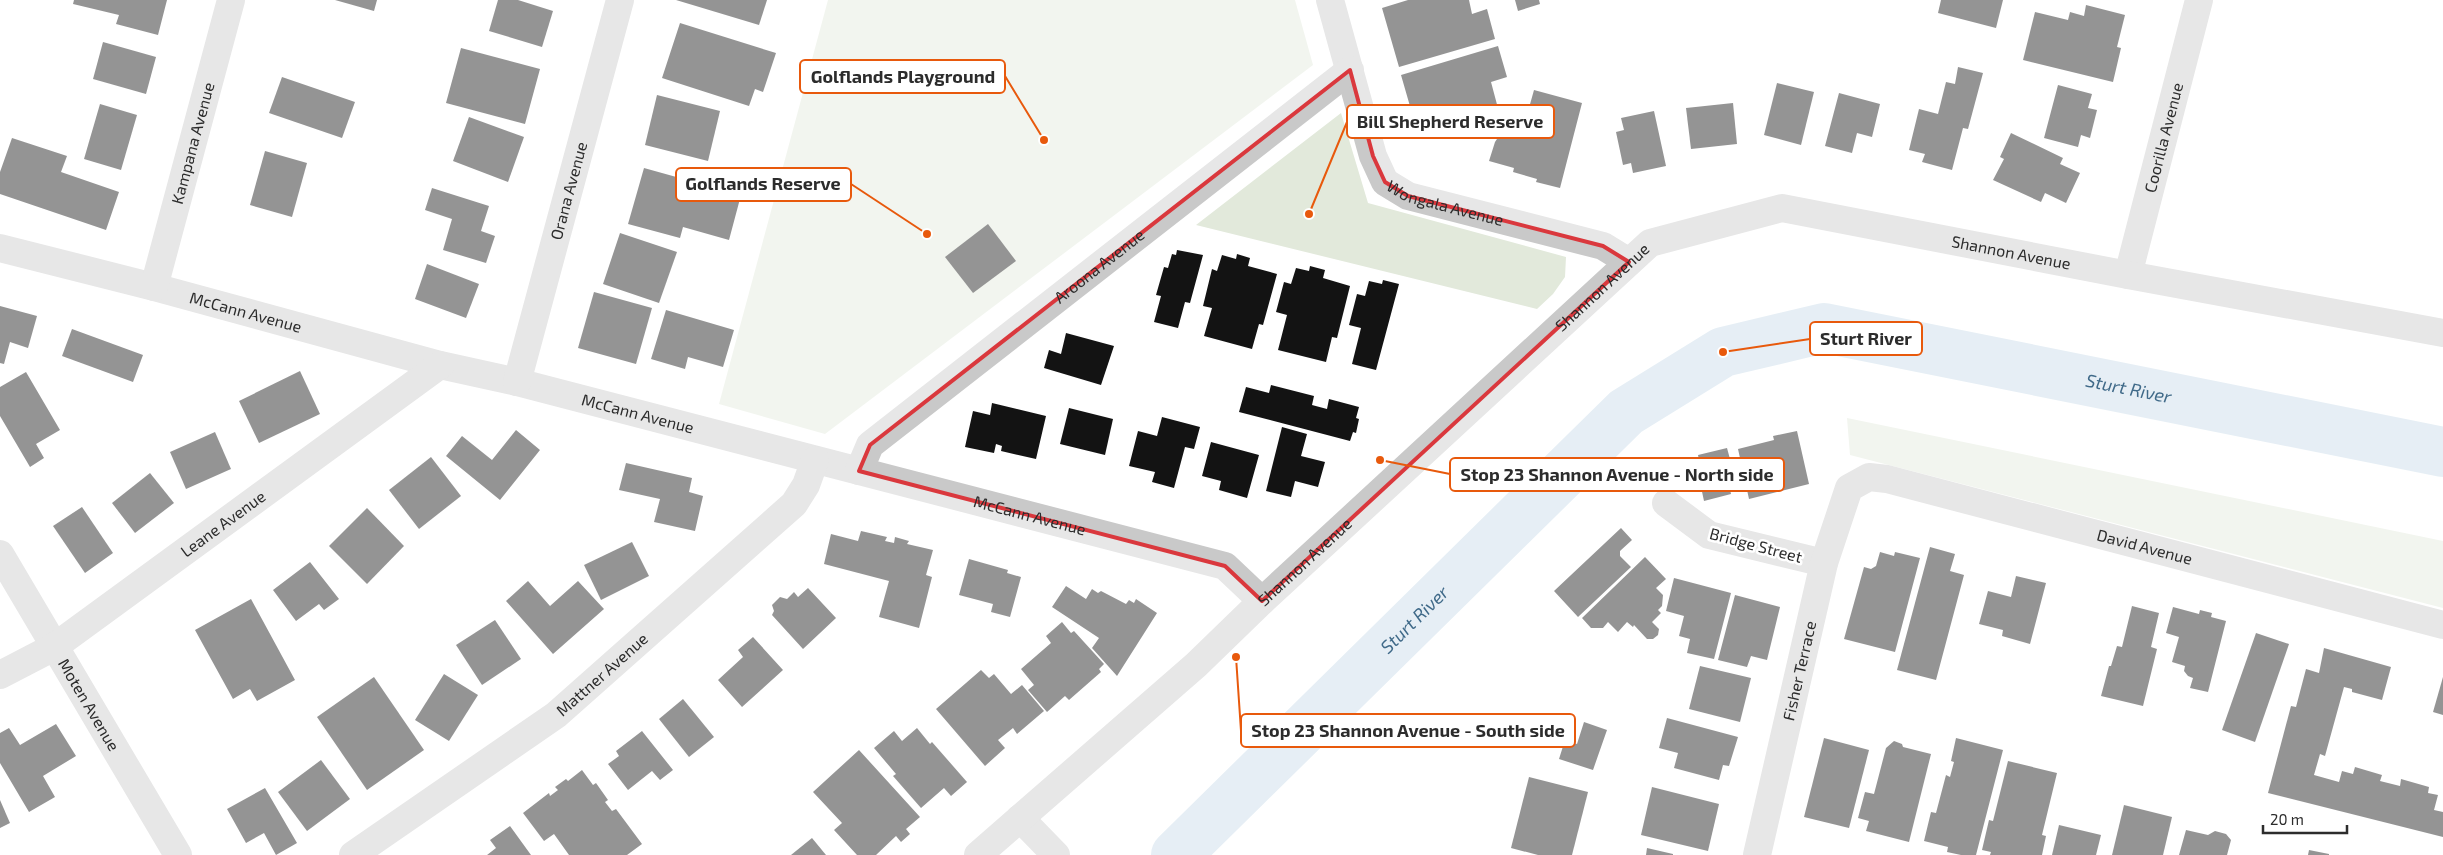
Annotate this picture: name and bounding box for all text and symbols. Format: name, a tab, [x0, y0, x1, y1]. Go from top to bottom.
callout: Golflands Playground	[800, 60, 1005, 93]
text: Golflands Playground	[811, 65, 995, 87]
street label: Kampana Avenue	[167, 80, 218, 206]
street label: Coorilla Avenue	[2140, 80, 2186, 194]
callout: Bill Shepherd Reserve	[1347, 105, 1554, 138]
text: Bill Shepherd Reserve	[1357, 110, 1543, 132]
street label: Orana Avenue	[546, 140, 590, 242]
callout: Golflands Reserve	[676, 168, 851, 201]
text: Golflands Reserve	[685, 172, 841, 194]
street label: Wongala Avenue	[1384, 175, 1506, 229]
street label: Aroona Avenue	[1050, 224, 1148, 307]
street label: Shannon Avenue	[1950, 231, 2072, 273]
street label: Shannon Avenue	[1551, 239, 1653, 335]
street label: McCann Avenue	[188, 287, 304, 336]
callout: Sturt River	[1810, 322, 1922, 355]
text: Sturt River	[1820, 327, 1912, 349]
water label: Sturt River	[2084, 369, 2174, 408]
street label: McCann Avenue	[580, 389, 696, 437]
callout: Stop 23 Shannon Avenue - North side	[1450, 458, 1784, 491]
text: Stop 23 Shannon Avenue - North side	[1460, 463, 1774, 485]
street label: Leane Avenue	[177, 486, 269, 560]
street label: McCann Avenue	[972, 491, 1088, 538]
street label: Shannon Avenue	[1253, 513, 1355, 609]
street label: Bridge Street	[1708, 523, 1804, 566]
street label: David Avenue	[2095, 525, 2195, 568]
water label: Sturt River	[1375, 580, 1453, 658]
street label: Fisher Terrace	[1778, 619, 1819, 722]
street label: Mattner Avenue	[552, 628, 651, 719]
street label: Moten Avenue	[55, 655, 124, 754]
callout: Stop 23 Shannon Avenue - South side	[1241, 714, 1575, 747]
text: Stop 23 Shannon Avenue - South side	[1251, 719, 1565, 741]
scale bar	[2263, 802, 2347, 834]
text: 20 m	[2270, 810, 2304, 828]

